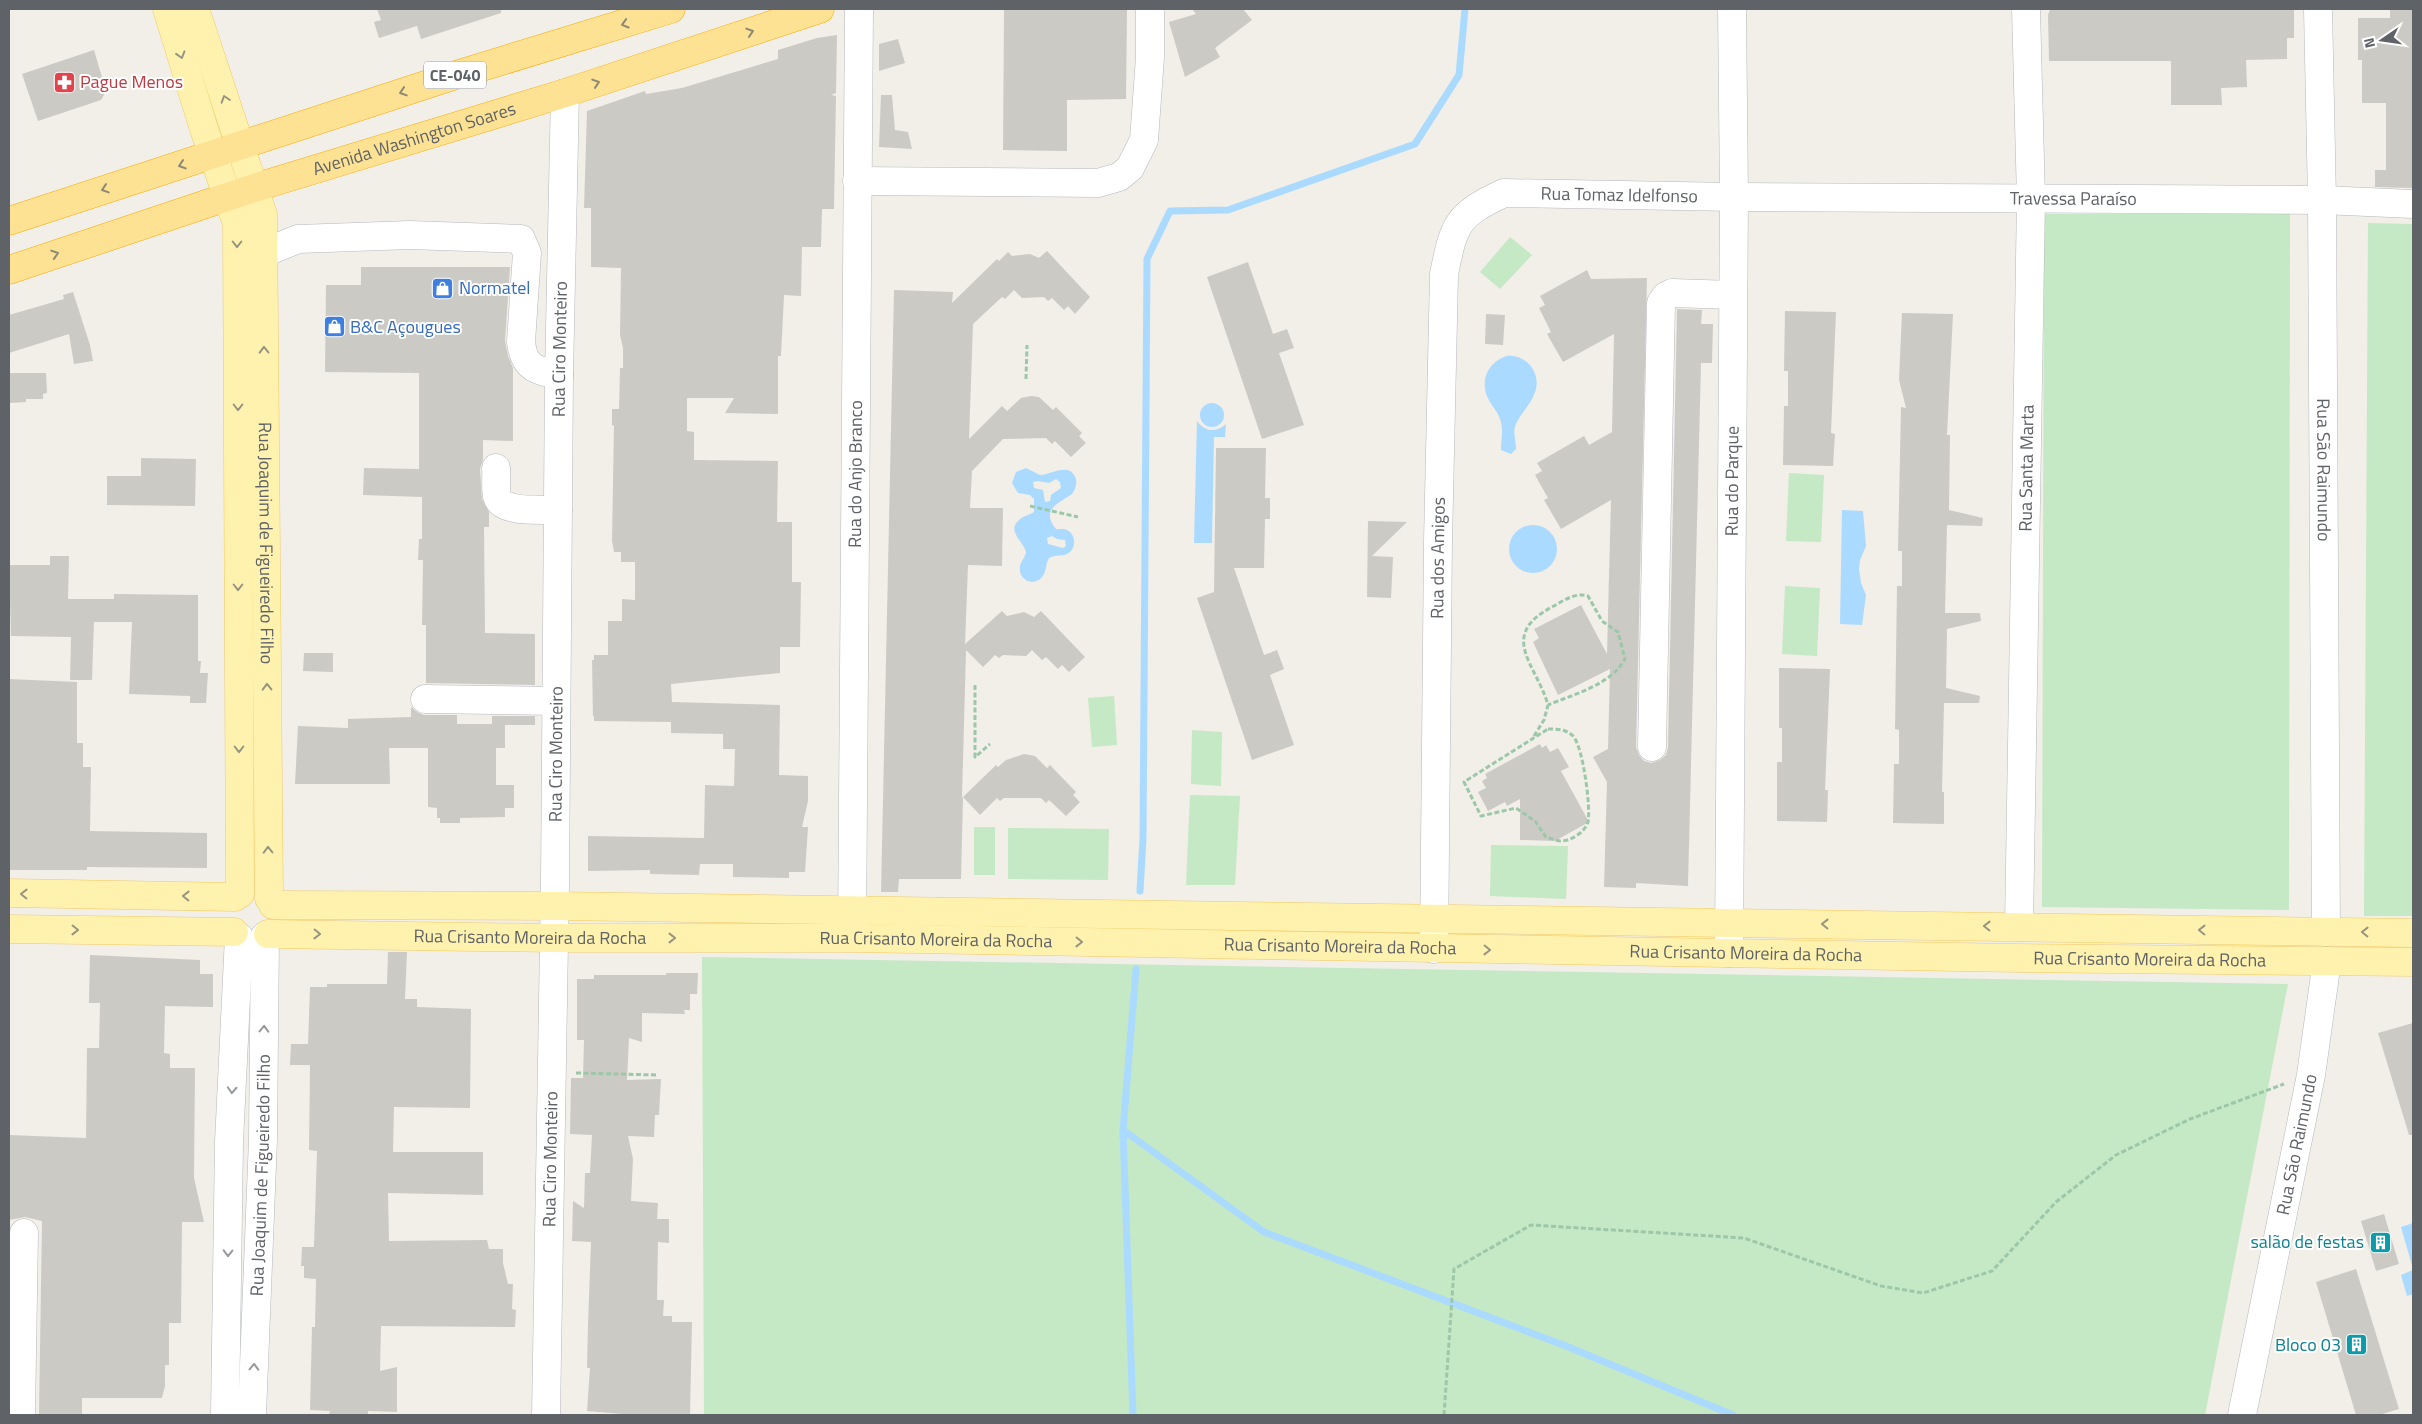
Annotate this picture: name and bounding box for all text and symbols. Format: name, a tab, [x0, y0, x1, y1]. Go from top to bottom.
north arrow	[2357, 15, 2407, 65]
one-way arrow	[621, 18, 629, 28]
one-way arrow	[745, 28, 754, 38]
text: N	[2358, 36, 2380, 50]
one-way arrow	[176, 51, 186, 59]
road number: CE-040	[424, 62, 486, 88]
place label: Pague Menos	[80, 68, 183, 95]
pharmacy icon: Pague Menos	[52, 70, 76, 94]
one-way arrow	[591, 79, 599, 89]
one-way arrow	[399, 87, 407, 97]
street label: Avenida Washington Soares	[309, 95, 519, 182]
one-way arrow	[220, 96, 230, 104]
one-way arrow	[179, 159, 187, 169]
street label: Rua Tomaz Idelfonso	[1540, 180, 1698, 209]
one-way arrow	[102, 184, 110, 194]
street label: Travessa Paraíso	[2010, 184, 2137, 212]
one-way arrow	[232, 241, 242, 249]
one-way arrow	[50, 250, 59, 260]
place label: Normatel	[459, 274, 530, 301]
shop icon: Normatel	[431, 276, 455, 300]
street label: Rua Ciro Monteiro	[545, 281, 574, 417]
place label: B&C Açougues	[350, 313, 461, 340]
shop icon: B&C Açougues	[322, 315, 346, 339]
one-way arrow	[259, 346, 269, 354]
street label: Rua São Raimundo	[2310, 398, 2338, 542]
street label: Rua do Anjo Branco	[841, 400, 869, 548]
one-way arrow	[233, 404, 243, 411]
street label: Rua Santa Marta	[2012, 404, 2041, 532]
street label: Rua Joaquim de Figueiredo Filho	[252, 422, 281, 664]
street label: Rua do Parque	[1718, 426, 1745, 536]
street label: Rua dos Amigos	[1423, 497, 1452, 619]
one-way arrow	[233, 584, 243, 591]
one-way arrow	[262, 683, 272, 690]
street label: Rua Ciro Monteiro	[541, 686, 570, 822]
one-way arrow	[234, 746, 244, 754]
one-way arrow	[263, 845, 273, 853]
one-way arrow	[20, 888, 28, 899]
one-way arrow	[182, 891, 190, 901]
one-way arrow	[1820, 919, 1828, 929]
one-way arrow	[1983, 921, 1990, 931]
street label: Rua Crisanto Moreira da Rocha	[413, 922, 646, 951]
street label: Rua Crisanto Moreira da Rocha	[820, 924, 1053, 954]
one-way arrow	[72, 925, 79, 935]
one-way arrow	[2198, 925, 2206, 935]
one-way arrow	[2360, 927, 2368, 938]
one-way arrow	[314, 929, 321, 939]
street label: Rua Crisanto Moreira da Rocha	[1223, 930, 1457, 961]
one-way arrow	[668, 933, 676, 943]
one-way arrow	[1076, 937, 1084, 947]
street label: Rua Crisanto Moreira da Rocha	[1629, 937, 1862, 968]
one-way arrow	[1483, 944, 1491, 955]
street label: Rua Crisanto Moreira da Rocha	[2033, 944, 2266, 974]
one-way arrow	[259, 1025, 269, 1032]
street label: Rua Joaquim de Figueiredo Filho	[243, 1054, 277, 1297]
street label: Rua São Raimundo	[2269, 1072, 2324, 1217]
one-way arrow	[226, 1087, 237, 1095]
street label: Rua Ciro Monteiro	[535, 1091, 564, 1227]
place label: salão de festas	[2250, 1228, 2364, 1255]
building icon: salão de festas	[2368, 1230, 2392, 1254]
one-way arrow	[223, 1250, 233, 1257]
place label: Bloco 03	[2275, 1331, 2341, 1358]
building icon: Bloco 03	[2345, 1333, 2369, 1357]
one-way arrow	[248, 1362, 259, 1370]

